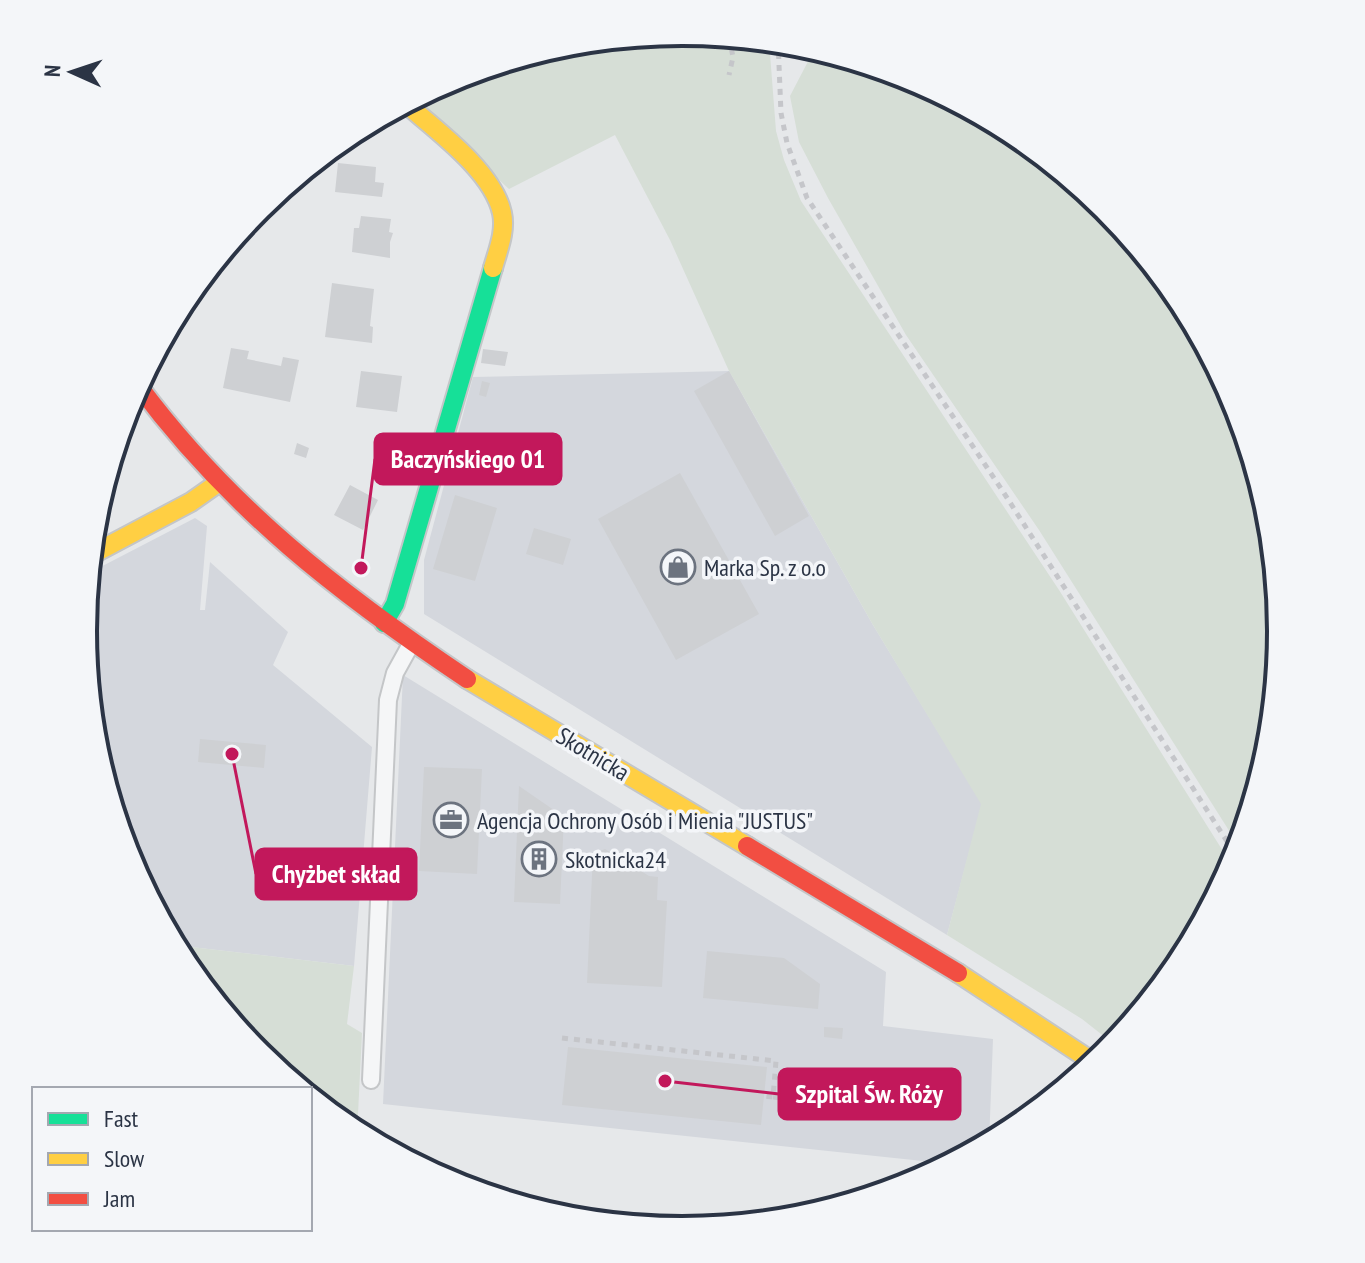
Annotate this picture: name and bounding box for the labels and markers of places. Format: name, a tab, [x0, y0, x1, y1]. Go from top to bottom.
callout: Baczyńskiego 01	[375, 434, 561, 484]
shop icon: Marka Sp. z o.o	[659, 548, 697, 586]
place label: Marka Sp. z o.o	[704, 552, 826, 583]
office icon: Agencja Ochrony Osób i Mienia "JUSTUS"	[432, 801, 470, 839]
place label: Agencja Ochrony Osób i Mienia "JUSTUS"	[477, 805, 813, 836]
building icon: Skotnicka24	[520, 840, 558, 878]
place label: Skotnicka24	[565, 844, 666, 875]
callout: Chyżbet skład	[256, 849, 416, 899]
callout: Szpital Św. Róży	[779, 1069, 960, 1119]

